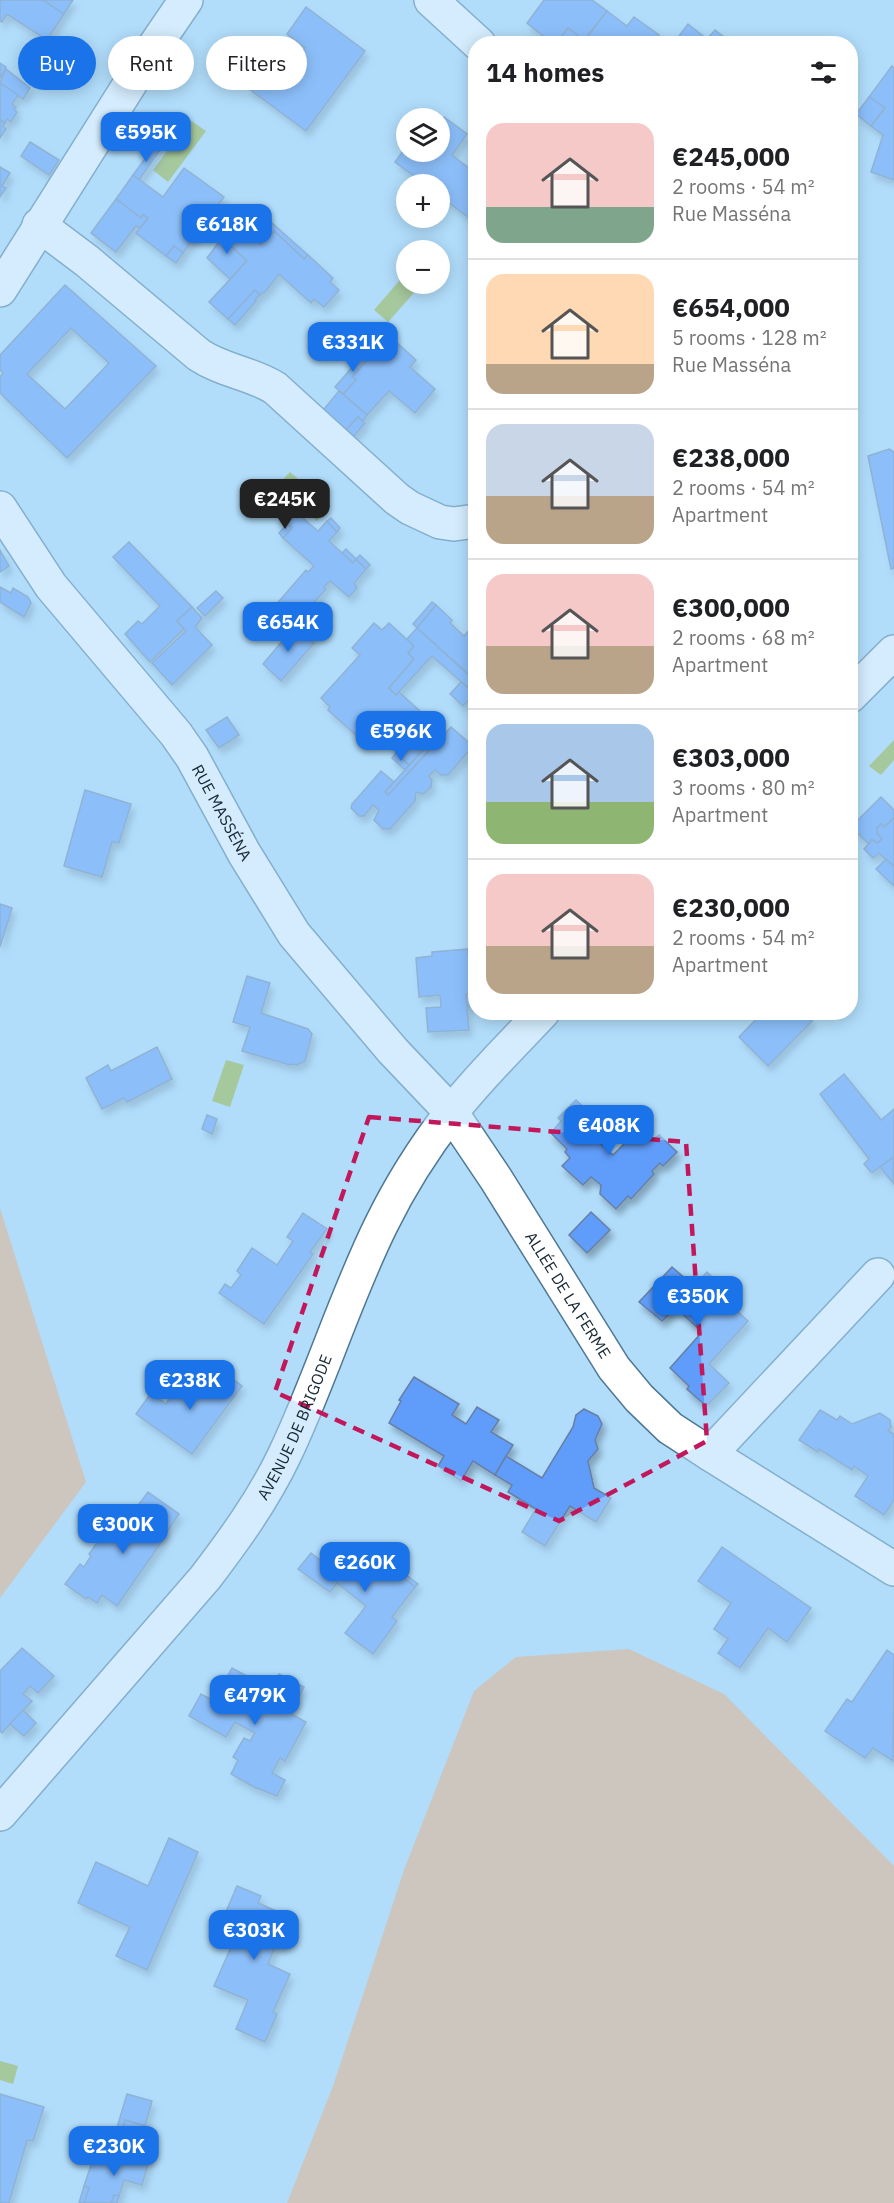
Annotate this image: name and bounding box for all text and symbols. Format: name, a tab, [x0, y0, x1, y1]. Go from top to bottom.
chip: Buy	[18, 36, 96, 90]
chip: Rent	[108, 36, 194, 90]
chip: Filters	[206, 36, 307, 90]
text: 14 homes	[486, 55, 604, 89]
icon: filters	[807, 56, 840, 89]
map controls	[396, 108, 450, 294]
button: layers	[396, 108, 450, 162]
pin: €595K	[104, 112, 188, 163]
text: €595K	[115, 118, 177, 145]
text: €245,000	[672, 139, 790, 173]
icon: home	[534, 147, 606, 219]
text: 2 rooms · 54 m²	[672, 173, 815, 200]
button: +	[396, 174, 450, 228]
text: Rue Masséna	[672, 200, 791, 227]
pin: €618K	[185, 204, 269, 255]
text: €618K	[196, 210, 258, 237]
button: −	[396, 240, 450, 294]
text: €654,000	[672, 290, 790, 324]
icon: home	[534, 298, 606, 370]
pin: €331K	[311, 322, 395, 373]
text: 5 rooms · 128 m²	[672, 324, 827, 351]
text: €331K	[322, 328, 384, 355]
text: Rue Masséna	[672, 351, 791, 378]
text: €238,000	[672, 440, 790, 474]
icon: home	[534, 448, 606, 520]
text: 2 rooms · 54 m²	[672, 474, 815, 501]
pin: €245K	[243, 479, 327, 530]
text: €245K	[254, 485, 316, 512]
text: Apartment	[672, 501, 768, 528]
text: €300,000	[672, 590, 790, 624]
icon: home	[534, 598, 606, 670]
pin: €654K	[246, 602, 330, 653]
text: €654K	[257, 608, 319, 635]
text: 2 rooms · 68 m²	[672, 624, 815, 651]
text: Apartment	[672, 651, 768, 678]
pin: €596K	[359, 711, 443, 762]
text: €596K	[370, 717, 432, 744]
text: €303,000	[672, 740, 790, 774]
icon: home	[534, 748, 606, 820]
street label: RUE MASSÉNA	[188, 761, 256, 864]
text: 3 rooms · 80 m²	[672, 774, 815, 801]
text: Apartment	[672, 801, 768, 828]
text: €230,000	[672, 890, 790, 924]
icon: home	[534, 898, 606, 970]
text: 2 rooms · 54 m²	[672, 924, 815, 951]
text: Apartment	[672, 951, 768, 978]
pin: €408K	[567, 1105, 651, 1156]
text: €408K	[578, 1111, 640, 1138]
street label: ALLÉE DE LA FERME	[521, 1228, 615, 1362]
pin: €350K	[656, 1276, 740, 1327]
text: €350K	[667, 1282, 729, 1309]
street label: AVENUE DE BRIGODE	[252, 1351, 336, 1503]
pin: €238K	[148, 1360, 232, 1411]
text: €238K	[159, 1366, 221, 1393]
pin: €300K	[81, 1504, 165, 1555]
text: €300K	[92, 1510, 154, 1537]
pin: €260K	[323, 1542, 407, 1593]
text: €260K	[334, 1548, 396, 1575]
pin: €479K	[213, 1675, 297, 1726]
text: €479K	[224, 1681, 286, 1708]
pin: €303K	[212, 1910, 296, 1961]
text: €303K	[223, 1916, 285, 1943]
pin: €230K	[72, 2126, 156, 2177]
text: €230K	[83, 2132, 145, 2159]

